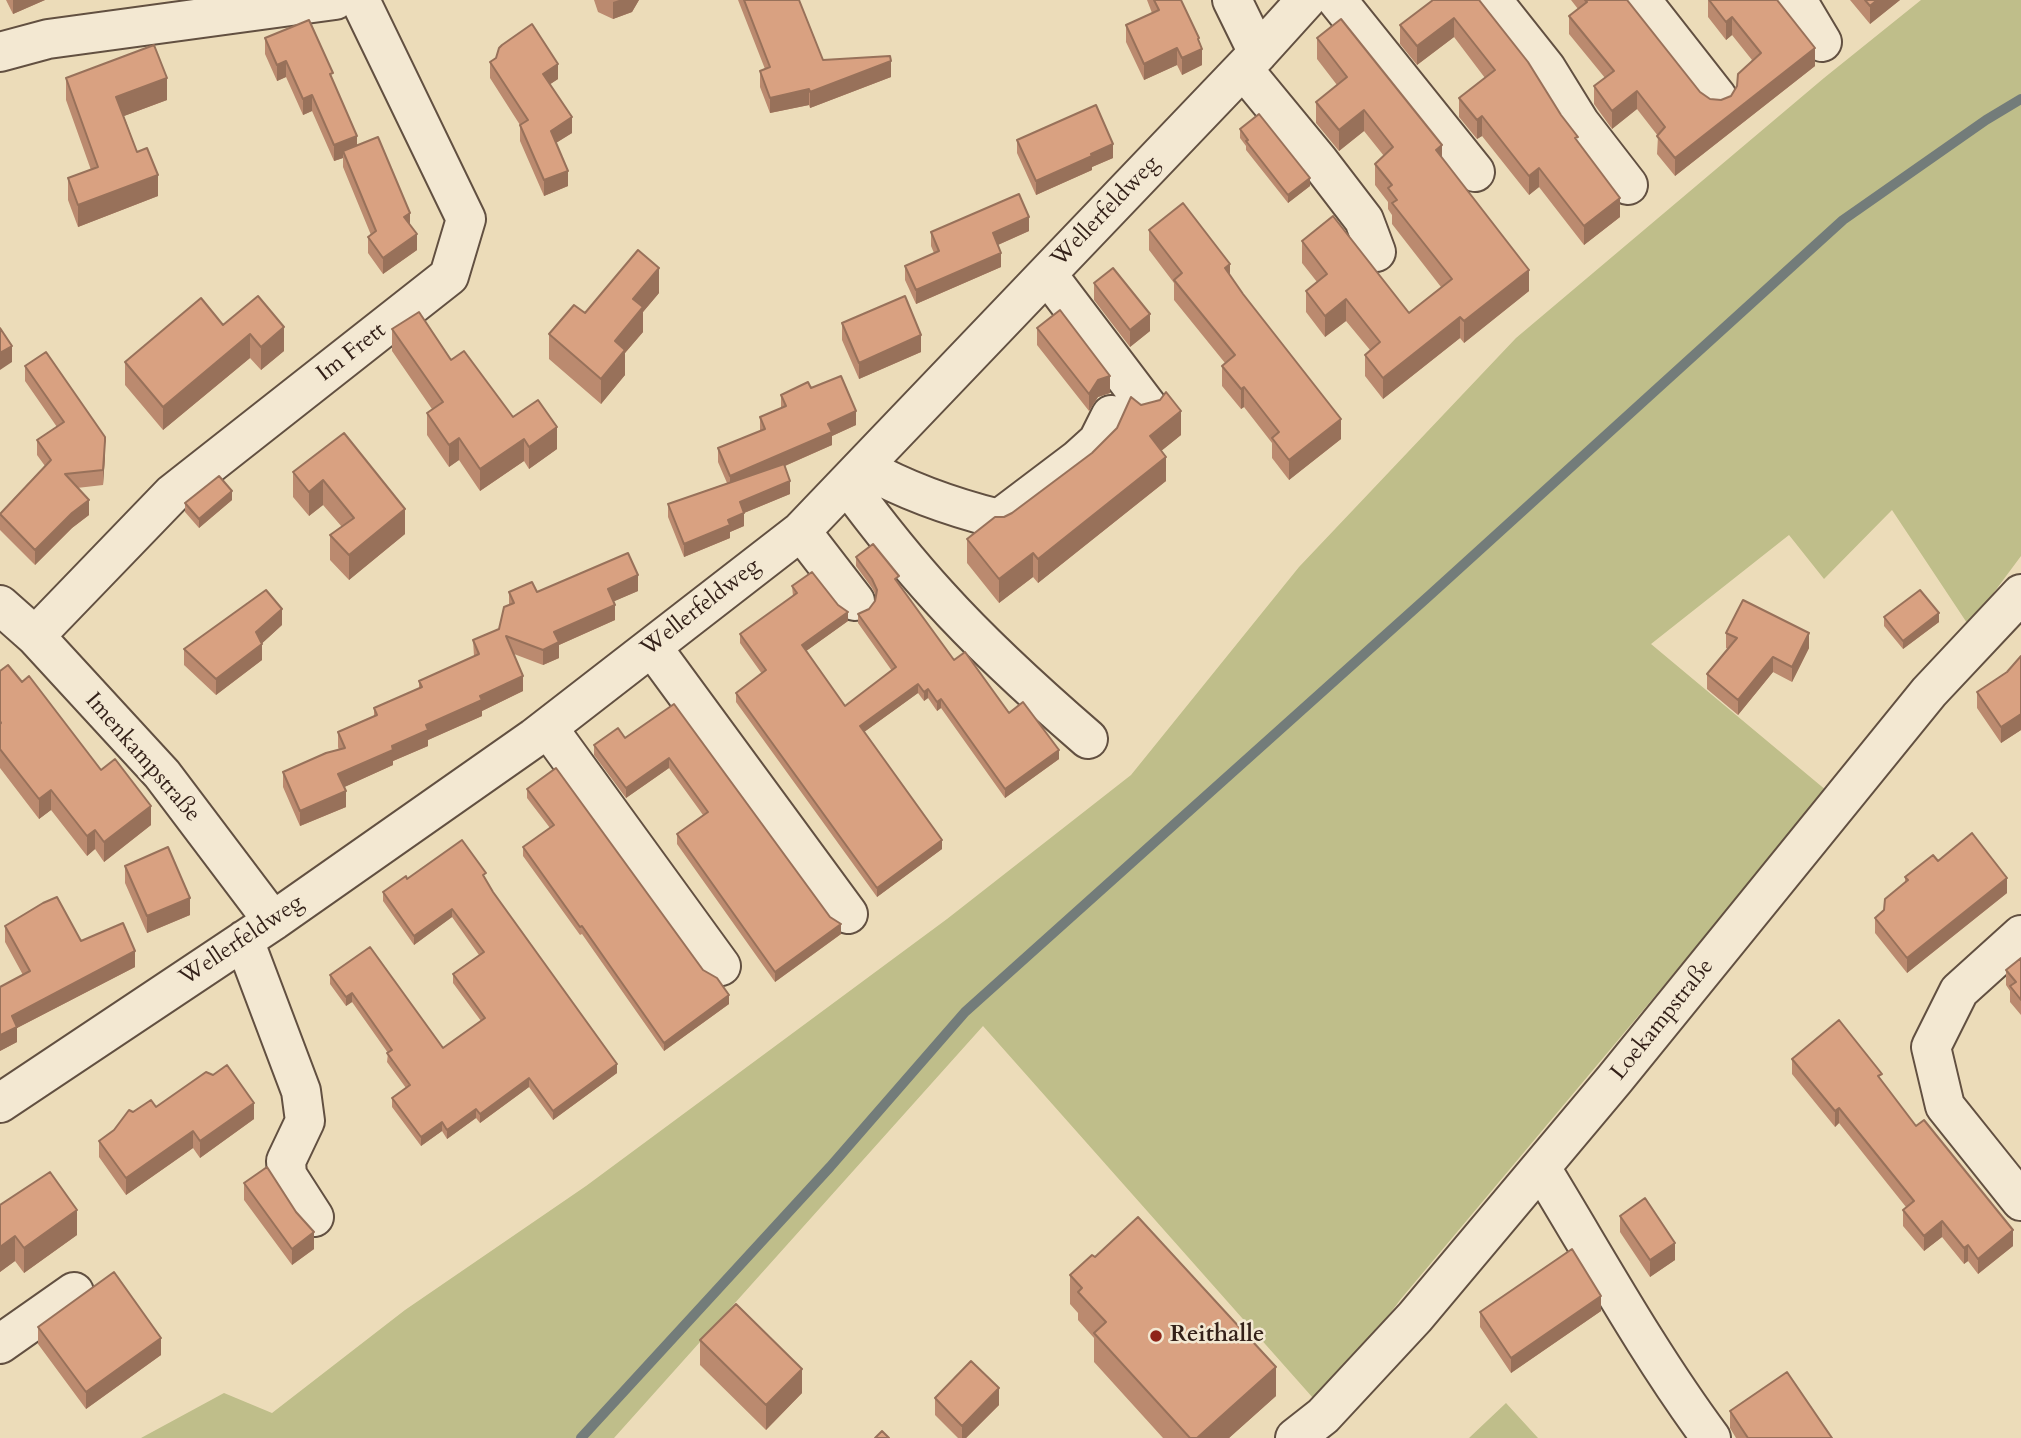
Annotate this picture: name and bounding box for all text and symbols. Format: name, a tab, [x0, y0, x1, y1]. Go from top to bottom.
street label: Wellerfeldweg	[1046, 151, 1166, 273]
street label: Im Frett	[312, 318, 392, 388]
street label: Wellerfeldweg	[636, 553, 766, 663]
street label: Imenkampstraße	[78, 688, 206, 828]
street label: Wellerfeldweg	[175, 889, 309, 993]
street label: Loekampstraße	[1606, 954, 1720, 1086]
place label: Reithalle	[1170, 1322, 1264, 1350]
marker: Reithalle	[1148, 1328, 1164, 1344]

